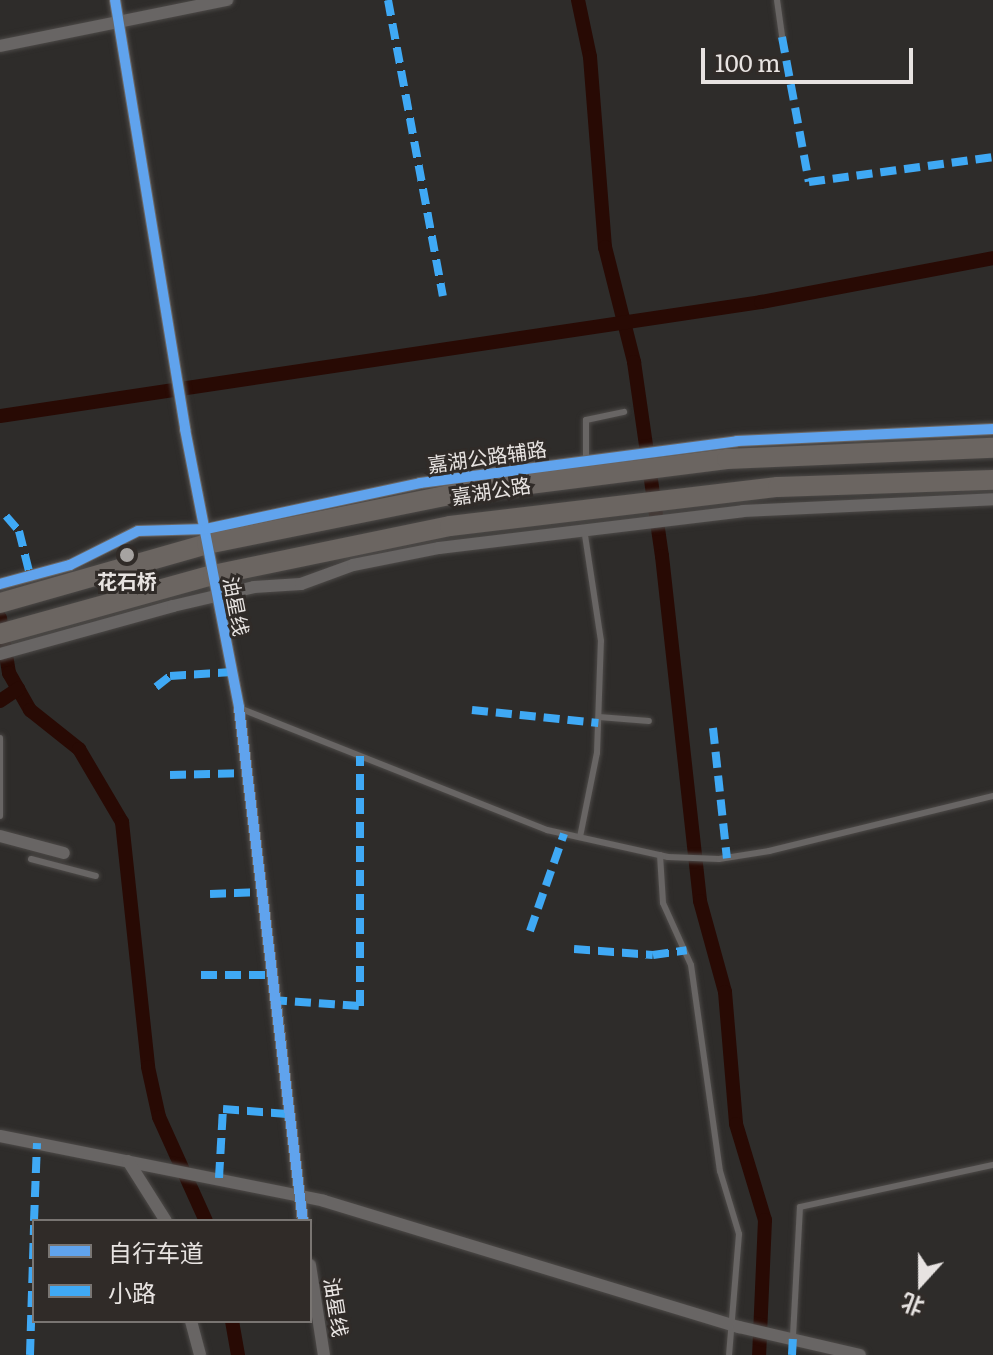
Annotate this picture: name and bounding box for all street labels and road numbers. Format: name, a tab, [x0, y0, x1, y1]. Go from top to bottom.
street label: 嘉湖公路辅路	[426, 436, 548, 476]
street label: 嘉湖公路	[450, 472, 532, 508]
street label: 油星线	[219, 574, 255, 638]
street label: 油星线	[320, 1275, 354, 1339]

